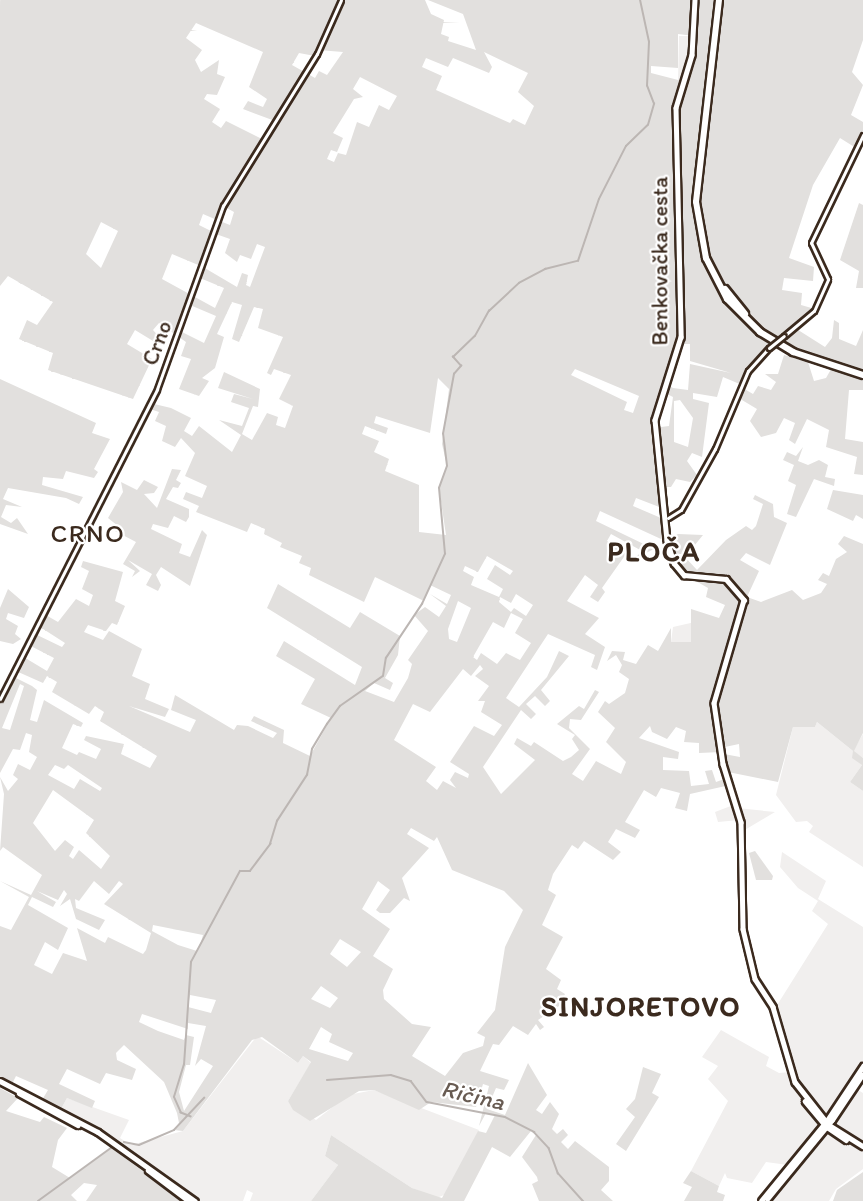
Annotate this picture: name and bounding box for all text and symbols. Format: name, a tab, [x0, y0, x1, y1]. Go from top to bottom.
street label: Benkovačka cesta	[647, 177, 673, 345]
street label: Crno	[136, 317, 178, 369]
district label: CRNO	[50, 518, 126, 550]
district label: PLOČA	[607, 534, 701, 568]
district label: SINJORETOVO	[541, 989, 741, 1023]
water label: Ričina	[439, 1074, 507, 1116]

